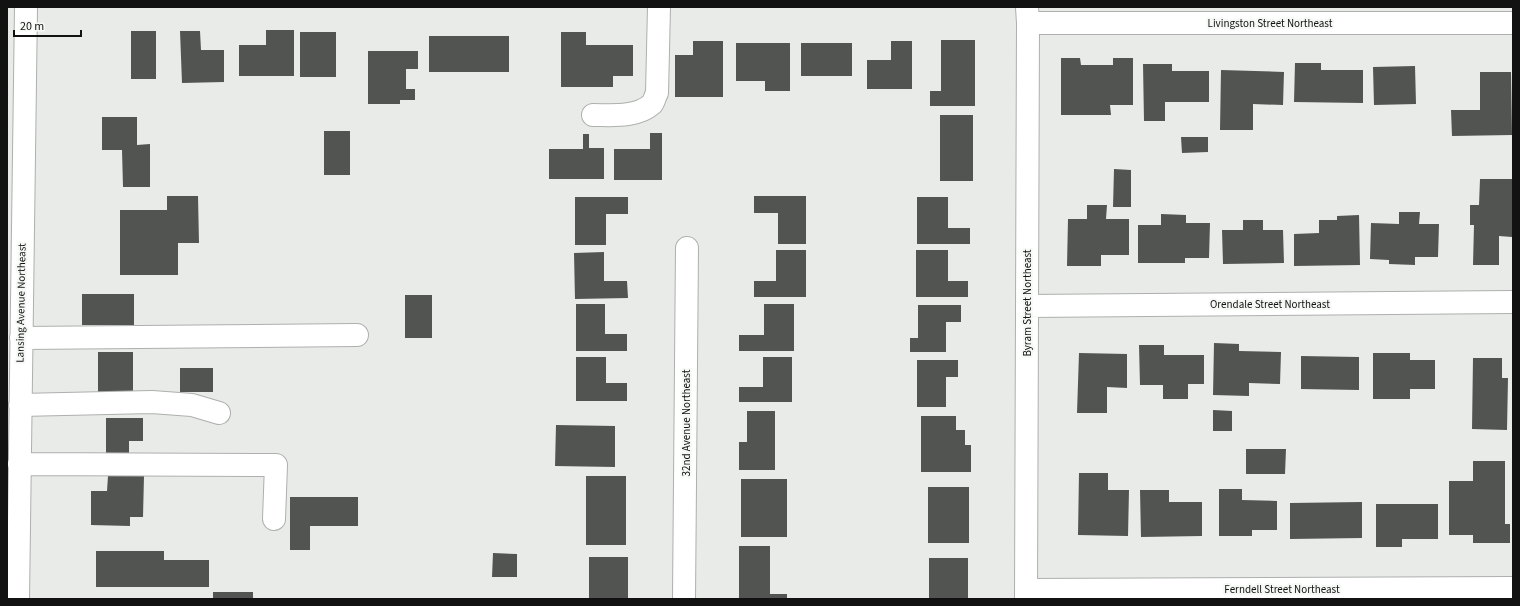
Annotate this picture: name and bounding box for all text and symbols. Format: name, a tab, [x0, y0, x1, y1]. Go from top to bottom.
scale bar	[14, 12, 81, 38]
street label: Livingston Street Northeast	[1208, 16, 1333, 31]
text: 20 m	[20, 18, 44, 35]
street label: Lansing Avenue Northeast	[12, 243, 30, 363]
street label: Byram Street Northeast	[1020, 249, 1035, 357]
street label: Orendale Street Northeast	[1210, 297, 1330, 312]
street label: 32nd Avenue Northeast	[679, 369, 694, 476]
street label: Ferndell Street Northeast	[1224, 582, 1340, 597]

